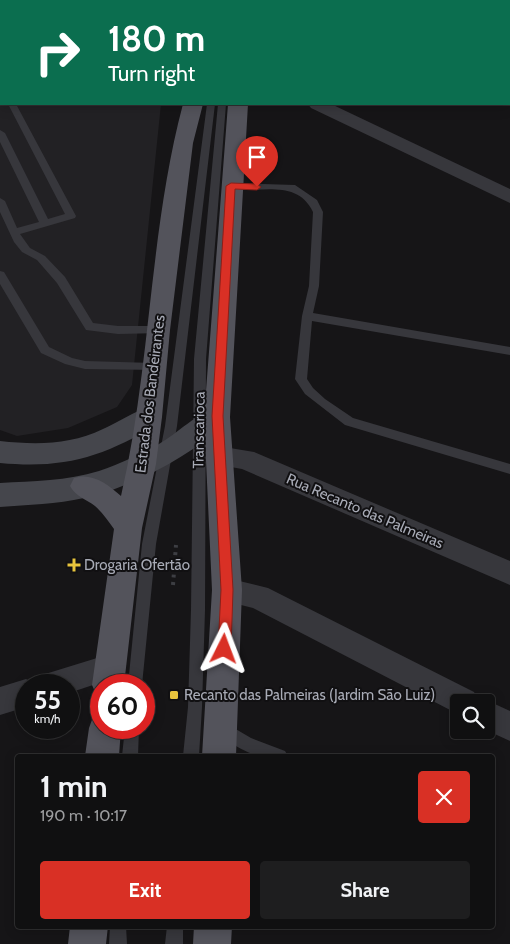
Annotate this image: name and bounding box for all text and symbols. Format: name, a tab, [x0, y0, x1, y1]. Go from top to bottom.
text: 180 m	[108, 17, 205, 60]
icon: right	[25, 20, 90, 85]
text: Turn right	[108, 60, 195, 87]
pin	[236, 136, 278, 187]
icon: arrive	[243, 143, 271, 171]
street label: Estrada dos Bandeirantes	[131, 314, 169, 474]
street label: Transcarioca	[189, 390, 209, 469]
street label: Rua Recanto das Palmeiras	[284, 470, 446, 552]
place label: Drogaria Ofertão	[84, 556, 190, 574]
marker: Drogaria Ofertão	[68, 559, 80, 571]
position arrow	[197, 622, 249, 674]
speed limit sign: 60	[90, 674, 155, 739]
text: 55	[34, 685, 61, 715]
place label: Recanto das Palmeiras (Jardim São Luiz)	[184, 686, 435, 704]
marker: Recanto das Palmeiras (Jardim São Luiz)	[168, 689, 180, 701]
map controls	[450, 694, 495, 739]
button: search	[450, 694, 495, 739]
text: km/h	[34, 711, 61, 726]
text: 1 min	[40, 768, 108, 805]
button: close	[418, 771, 470, 823]
text: 190 m · 10:17	[40, 806, 127, 825]
button: Exit	[40, 861, 250, 919]
button: Share	[260, 861, 470, 919]

